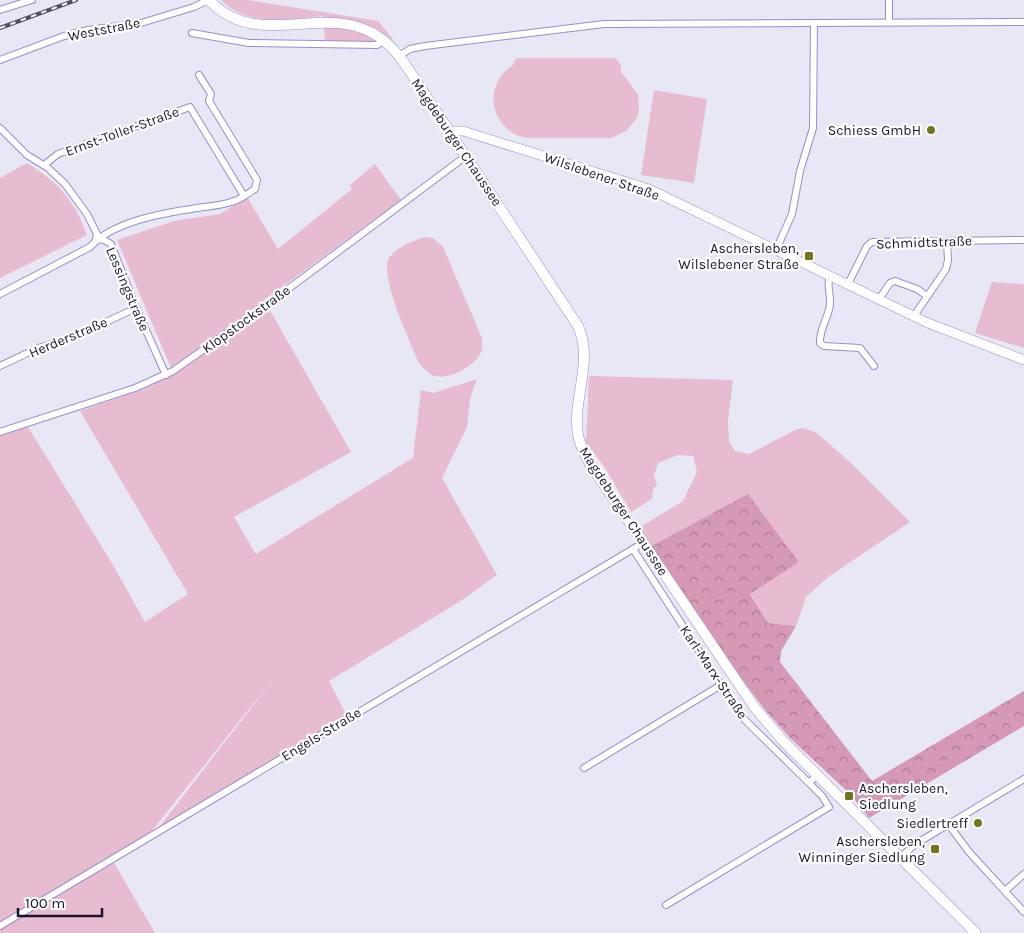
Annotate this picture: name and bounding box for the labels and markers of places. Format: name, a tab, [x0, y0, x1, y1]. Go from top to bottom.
place label: Schiess GmbH	[828, 122, 921, 139]
marker: Schiess GmbH	[925, 124, 937, 136]
place label: Aschersleben, Wilslebener Straße	[678, 240, 799, 273]
marker: Aschersleben, Wilslebener Straße	[803, 250, 815, 262]
place label: Aschersleben, Siedlung	[859, 780, 948, 813]
marker: Aschersleben, Siedlung	[843, 790, 855, 802]
place label: Siedlertreff	[897, 815, 968, 832]
marker: Siedlertreff	[972, 817, 984, 829]
place label: Aschersleben, Winninger Siedlung	[798, 833, 925, 866]
marker: Aschersleben, Winninger Siedlung	[929, 843, 941, 855]

